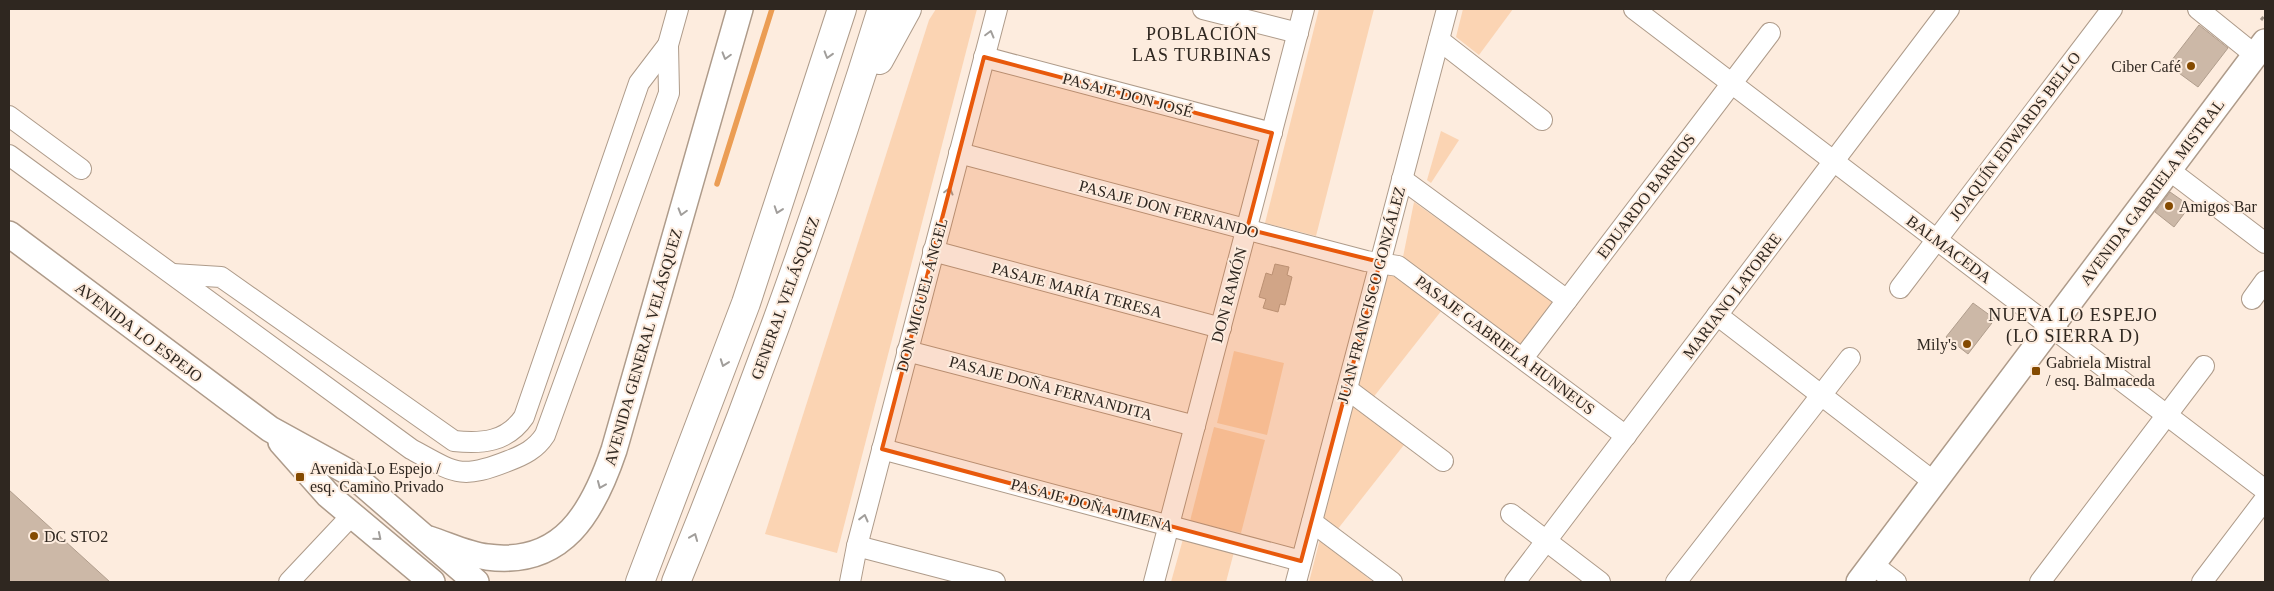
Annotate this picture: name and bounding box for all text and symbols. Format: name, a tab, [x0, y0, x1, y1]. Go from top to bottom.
district label: POBLACIÓN LAS TURBINAS	[1132, 23, 1272, 65]
one-way arrow	[985, 30, 995, 38]
street label: JOAQUÍN EDWARDS BELLO	[1945, 48, 2084, 223]
one-way arrow	[722, 51, 732, 59]
one-way arrow	[823, 51, 833, 59]
place label: Ciber Café	[2111, 58, 2181, 75]
marker: Ciber Café	[2185, 60, 2197, 72]
street label: PASAJE DON JOSÉ	[1061, 68, 1195, 121]
street label: AVENIDA GABRIELA MISTRAL	[2077, 96, 2227, 288]
street label: EDUARDO BARRIOS	[1594, 130, 1698, 262]
street label: PASAJE DON FERNANDO	[1077, 177, 1261, 241]
street label: JUAN FRANCISCO GONZÁLEZ	[1333, 184, 1408, 405]
one-way arrow	[943, 187, 954, 195]
place label: Amigos Bar	[2179, 198, 2257, 216]
marker: Amigos Bar	[2163, 200, 2175, 212]
one-way arrow	[773, 205, 783, 214]
one-way arrow	[677, 208, 688, 216]
street label: BALMACEDA	[1903, 212, 1995, 287]
street label: GENERAL VELÁSQUEZ	[747, 214, 822, 382]
street label: DON MIGUEL ÁNGEL	[892, 216, 951, 374]
street label: AVENIDA GENERAL VELÁSQUEZ	[600, 226, 685, 468]
street label: MARIANO LATORRE	[1679, 230, 1785, 362]
street label: DON RAMÓN	[1207, 245, 1250, 345]
street label: PASAJE MARÍA TERESA	[990, 258, 1165, 321]
street label: PASAJE GABRIELA HUNNEUS	[1412, 272, 1598, 418]
street label: AVENIDA LO ESPEJO	[72, 279, 206, 385]
district label: NUEVA LO ESPEJO (LO SIERRA D)	[1988, 305, 2158, 347]
place label: Mily's	[1917, 336, 1957, 354]
marker: Mily's	[1961, 338, 1973, 350]
street label: PASAJE DOÑA FERNANDITA	[948, 353, 1155, 423]
place label: Gabriela Mistral / esq. Balmaceda	[2046, 354, 2155, 390]
one-way arrow	[720, 358, 730, 367]
marker: Gabriela Mistral / esq. Balmaceda	[2030, 365, 2042, 377]
place label: Avenida Lo Espejo / esq. Camino Privado	[310, 460, 444, 496]
marker: Avenida Lo Espejo / esq. Camino Privado	[294, 471, 306, 483]
street label: PASAJE DOÑA JIMENA	[1009, 475, 1175, 535]
one-way arrow	[597, 480, 608, 489]
one-way arrow	[858, 513, 869, 522]
place label: DC STO2	[44, 528, 108, 545]
marker: DC STO2	[28, 530, 40, 542]
one-way arrow	[373, 532, 382, 541]
one-way arrow	[688, 533, 699, 542]

